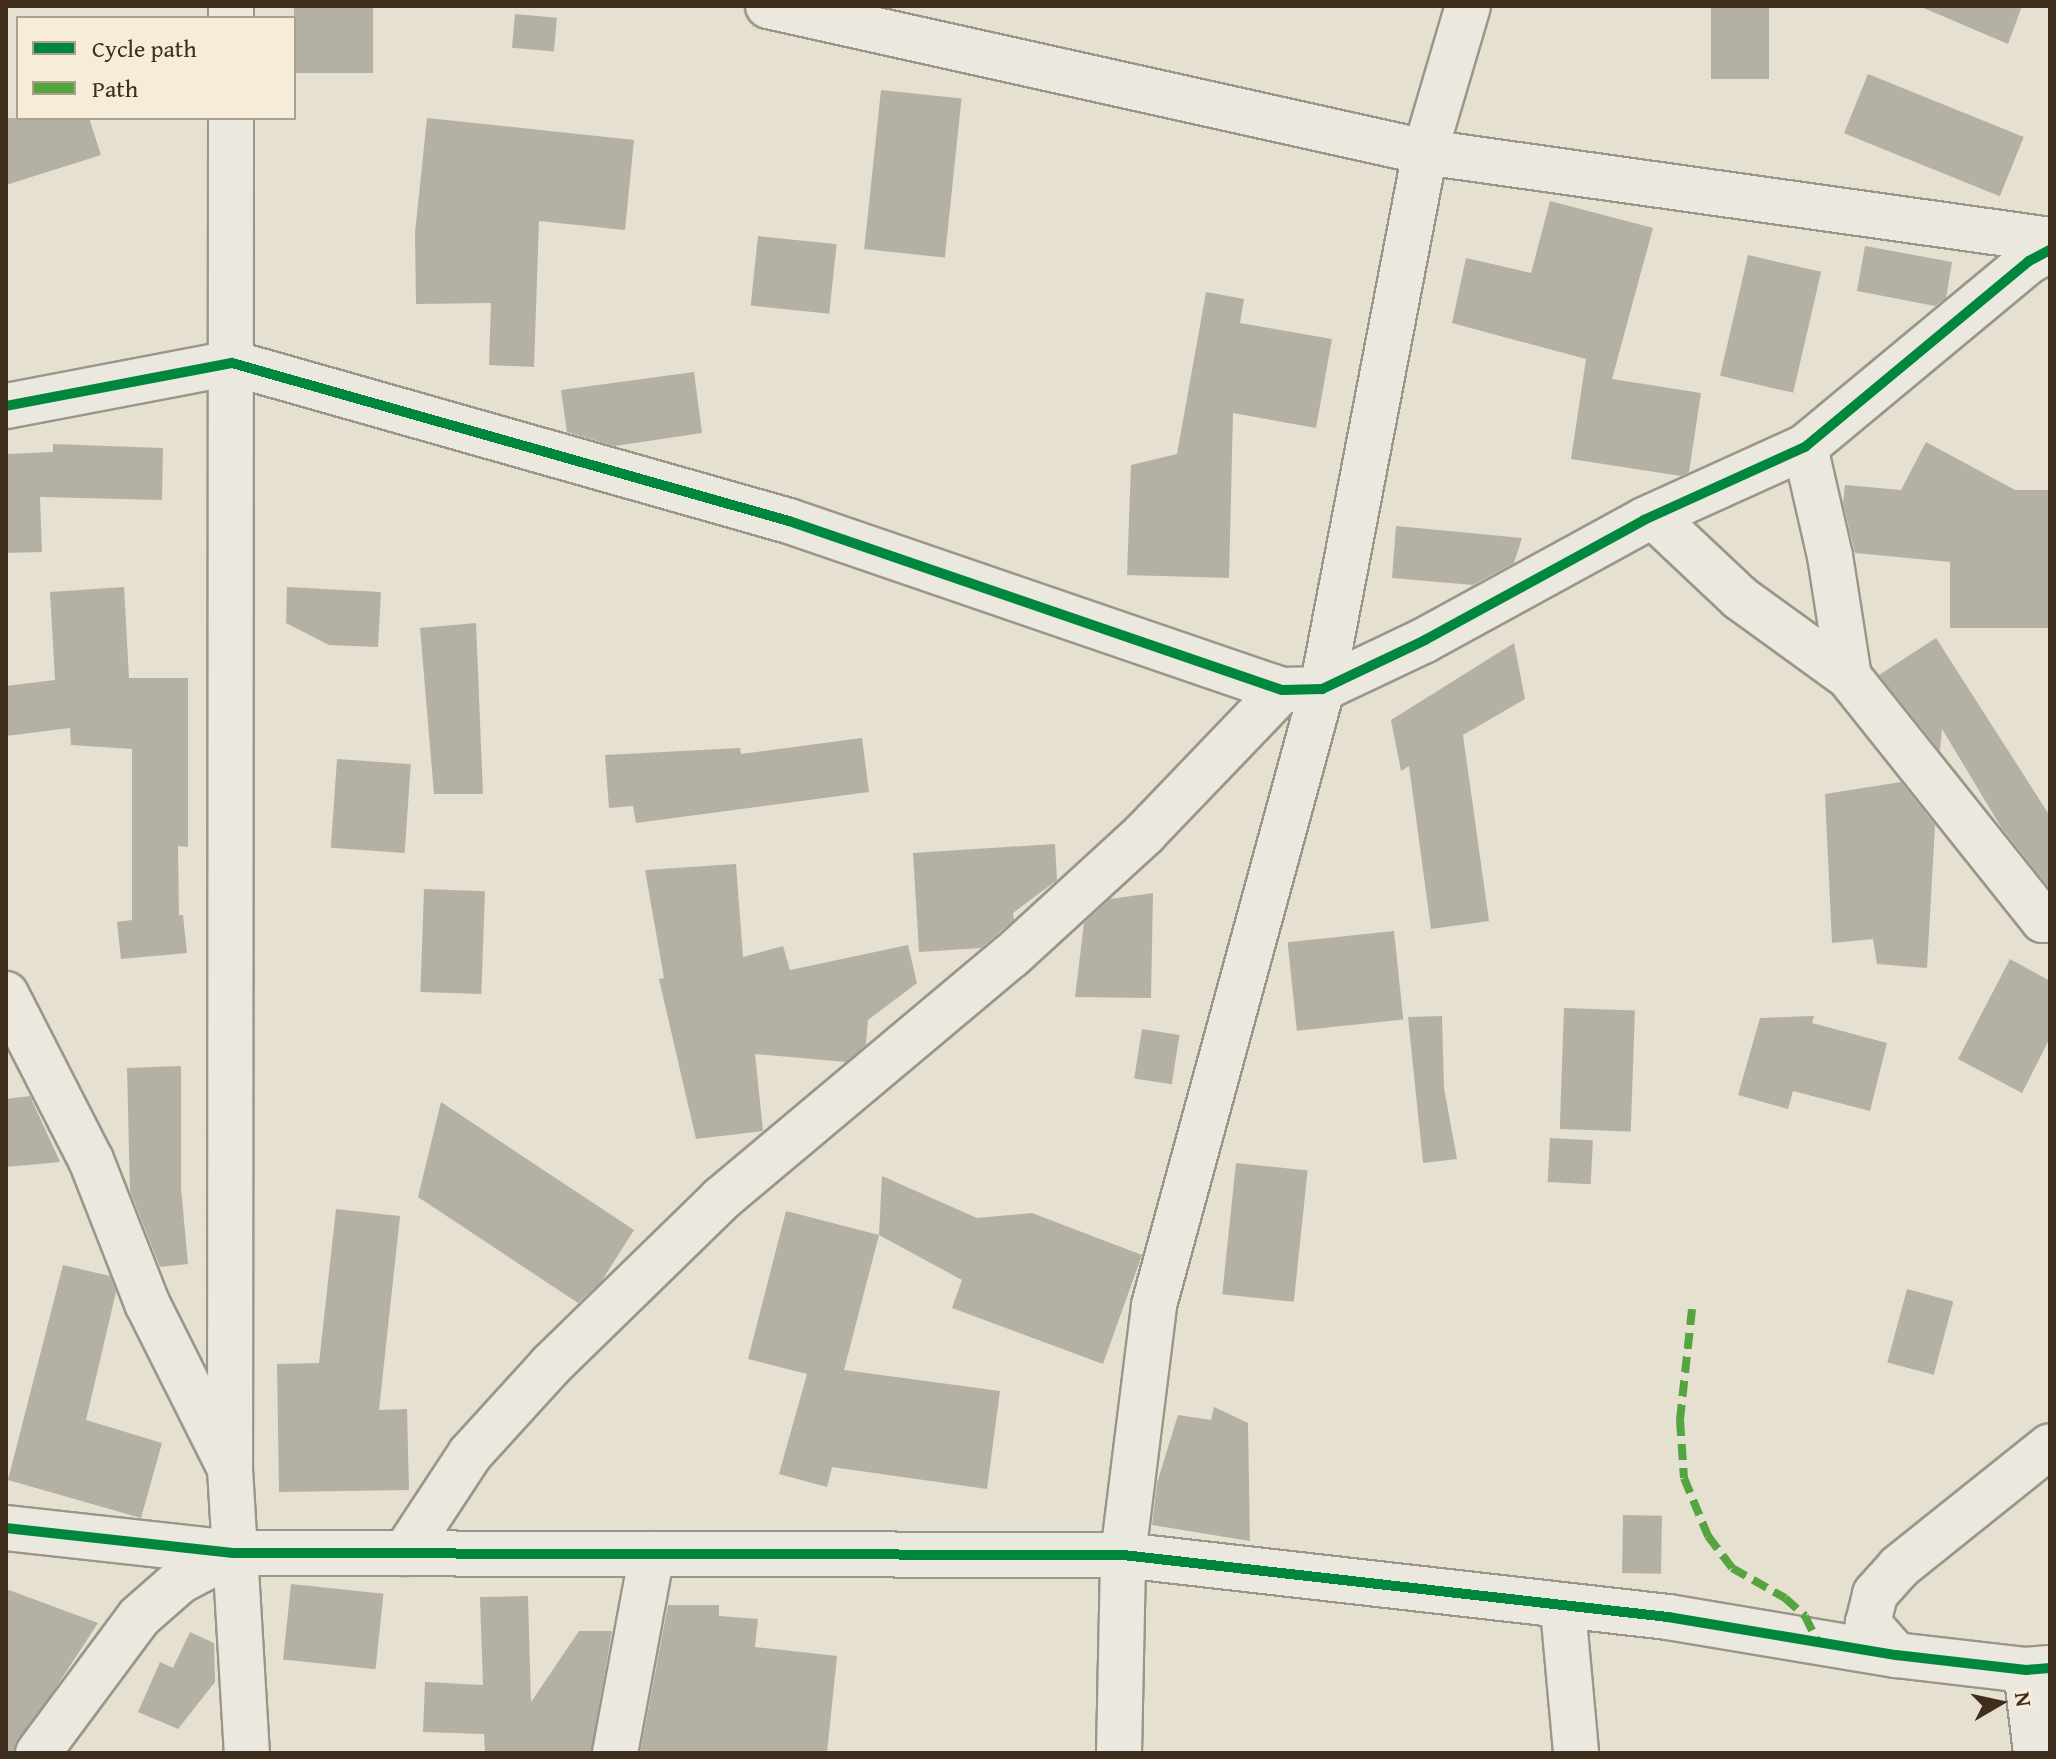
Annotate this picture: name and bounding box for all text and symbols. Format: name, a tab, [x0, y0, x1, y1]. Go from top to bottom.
legend	[16, 16, 296, 120]
text: Cycle path	[92, 31, 197, 66]
text: Path	[92, 71, 138, 106]
north arrow	[1960, 1663, 2040, 1743]
text: N	[2007, 1689, 2041, 1709]

